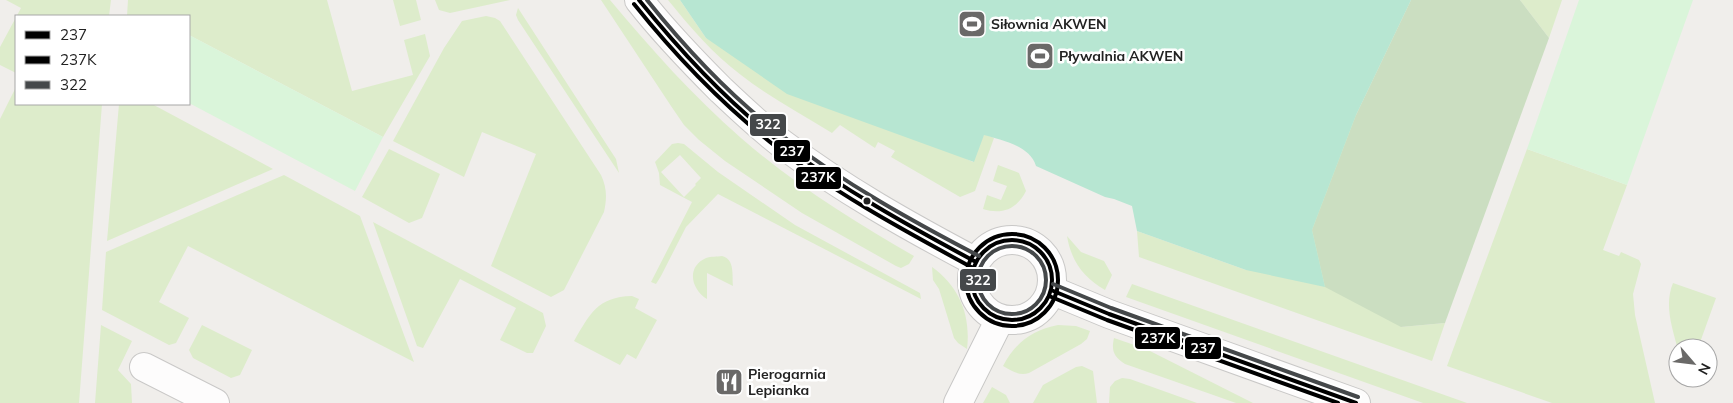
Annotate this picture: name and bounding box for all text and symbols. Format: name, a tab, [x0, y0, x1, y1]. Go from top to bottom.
sports icon: Siłownia AKWEN	[957, 9, 987, 39]
legend	[15, 15, 190, 105]
place label: Siłownia AKWEN	[991, 15, 1107, 33]
text: 237	[60, 25, 87, 44]
sports icon: Pływalnia AKWEN	[1025, 41, 1055, 71]
place label: Pływalnia AKWEN	[1059, 47, 1183, 65]
text: 237K	[60, 50, 97, 69]
text: 322	[60, 75, 87, 94]
line badge: 322	[749, 113, 787, 137]
text: 322	[755, 115, 781, 133]
line badge: 237	[773, 139, 811, 163]
text: 237	[779, 142, 805, 160]
line badge: 237K	[795, 166, 842, 190]
text: 237K	[801, 168, 836, 186]
unlabelled marker	[862, 196, 872, 206]
line badge: 322	[959, 268, 997, 292]
text: 322	[965, 271, 991, 289]
line badge: 237K	[1134, 326, 1181, 350]
text: 237K	[1141, 329, 1176, 347]
line badge: 237	[1184, 336, 1222, 360]
north arrow	[1668, 338, 1718, 388]
text: 237	[1190, 339, 1216, 357]
text: N	[1694, 360, 1715, 378]
place label: Pierogarnia Lepianka	[748, 365, 826, 399]
restaurant icon: Pierogarnia Lepianka	[714, 367, 744, 397]

